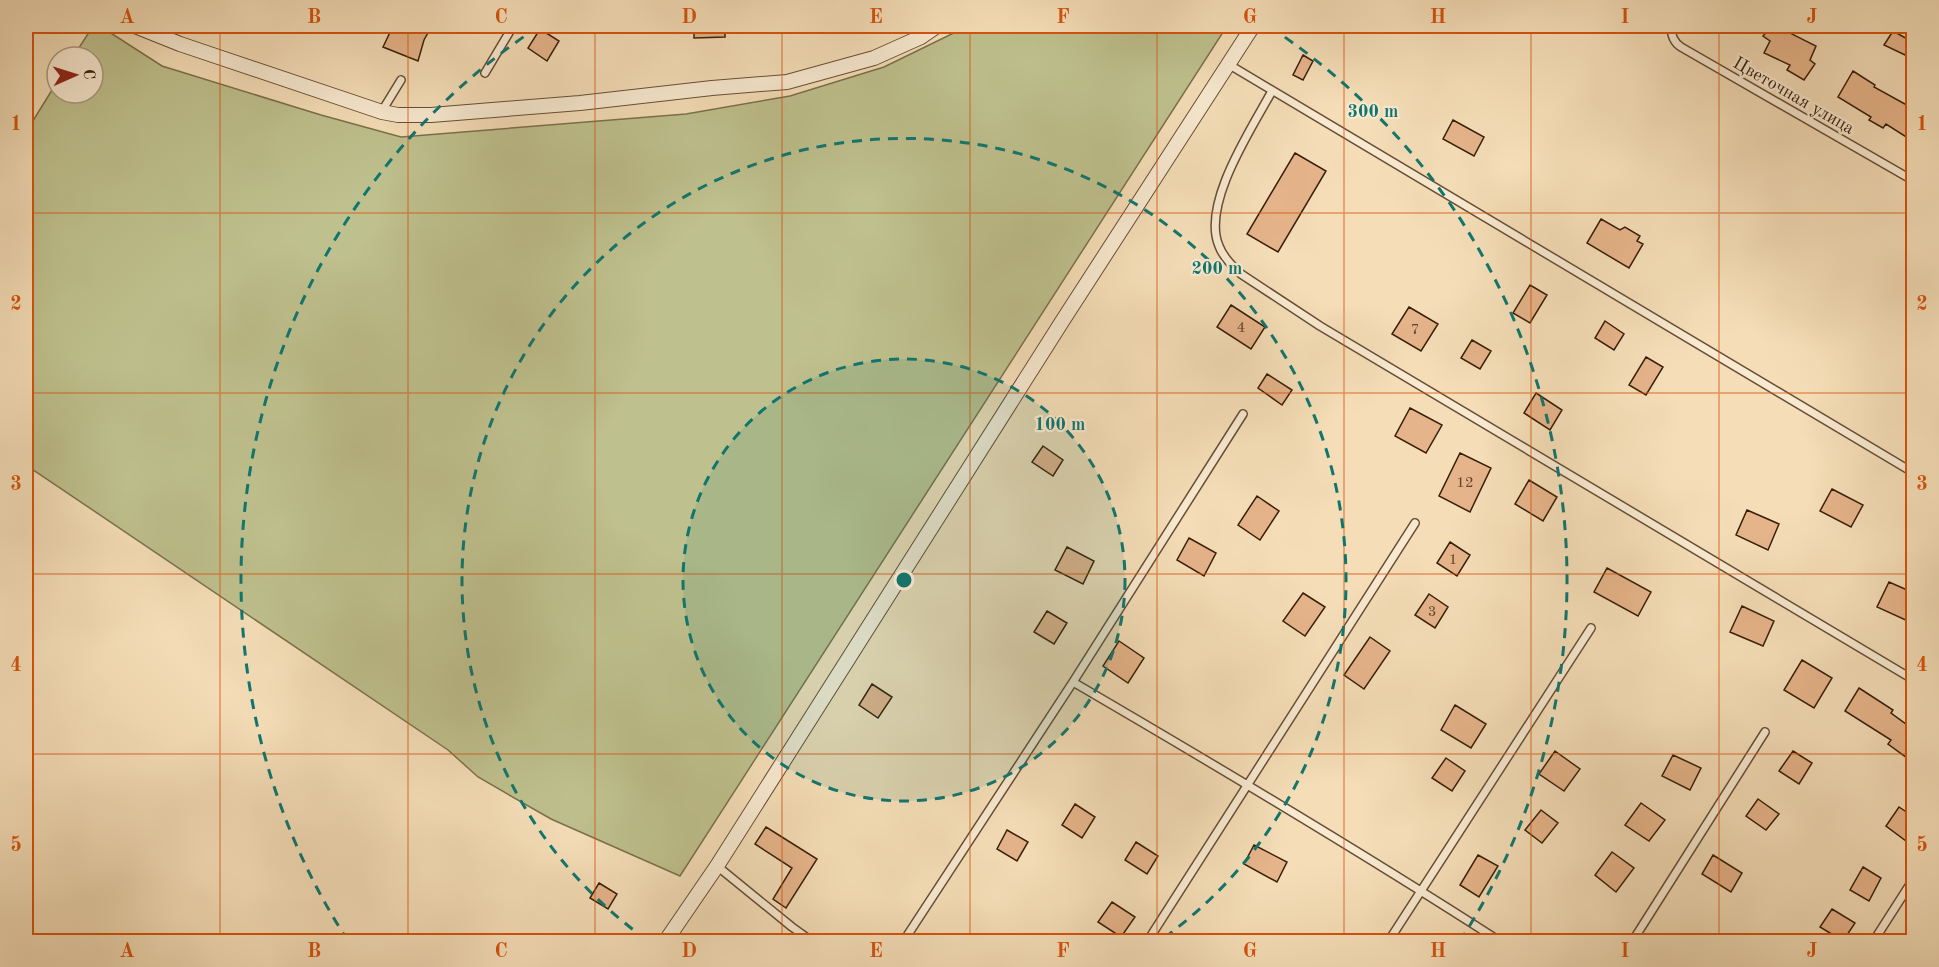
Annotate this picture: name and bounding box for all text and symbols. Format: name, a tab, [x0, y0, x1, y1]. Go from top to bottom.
text: A	[119, 8, 135, 28]
text: B	[307, 8, 321, 28]
text: C	[494, 8, 508, 28]
text: D	[681, 8, 697, 28]
text: E	[869, 8, 883, 28]
text: F	[1056, 8, 1070, 28]
text: G	[1243, 8, 1257, 28]
text: H	[1430, 8, 1446, 28]
text: I	[1621, 8, 1629, 28]
text: J	[1807, 8, 1818, 28]
north arrow	[45, 45, 105, 105]
street label: Цветочная улица	[1730, 54, 1857, 138]
text: С	[80, 69, 96, 80]
text: 300 m	[1348, 103, 1398, 121]
text: 1	[10, 115, 22, 135]
text: 1	[1916, 115, 1928, 135]
text: 200 m	[1192, 260, 1242, 278]
text: 2	[10, 295, 22, 315]
text: 2	[1916, 295, 1928, 315]
house number: 4	[1237, 321, 1245, 336]
house number: 7	[1411, 323, 1419, 338]
text: 100 m	[1035, 416, 1085, 434]
text: 3	[10, 475, 22, 495]
text: 3	[1916, 475, 1928, 495]
house number: 12	[1456, 476, 1474, 491]
house number: 1	[1449, 553, 1457, 568]
centre of rings	[894, 570, 914, 590]
house number: 3	[1428, 605, 1436, 620]
text: 4	[10, 656, 22, 676]
text: 4	[1916, 656, 1928, 676]
text: 5	[10, 835, 22, 856]
text: 5	[1916, 835, 1928, 856]
text: A	[119, 942, 135, 962]
text: B	[307, 942, 321, 962]
text: C	[494, 942, 508, 962]
text: D	[681, 942, 697, 962]
text: E	[869, 942, 883, 962]
text: F	[1056, 942, 1070, 962]
text: G	[1243, 942, 1257, 962]
text: H	[1430, 942, 1446, 962]
text: I	[1621, 942, 1629, 962]
text: J	[1807, 942, 1818, 962]

